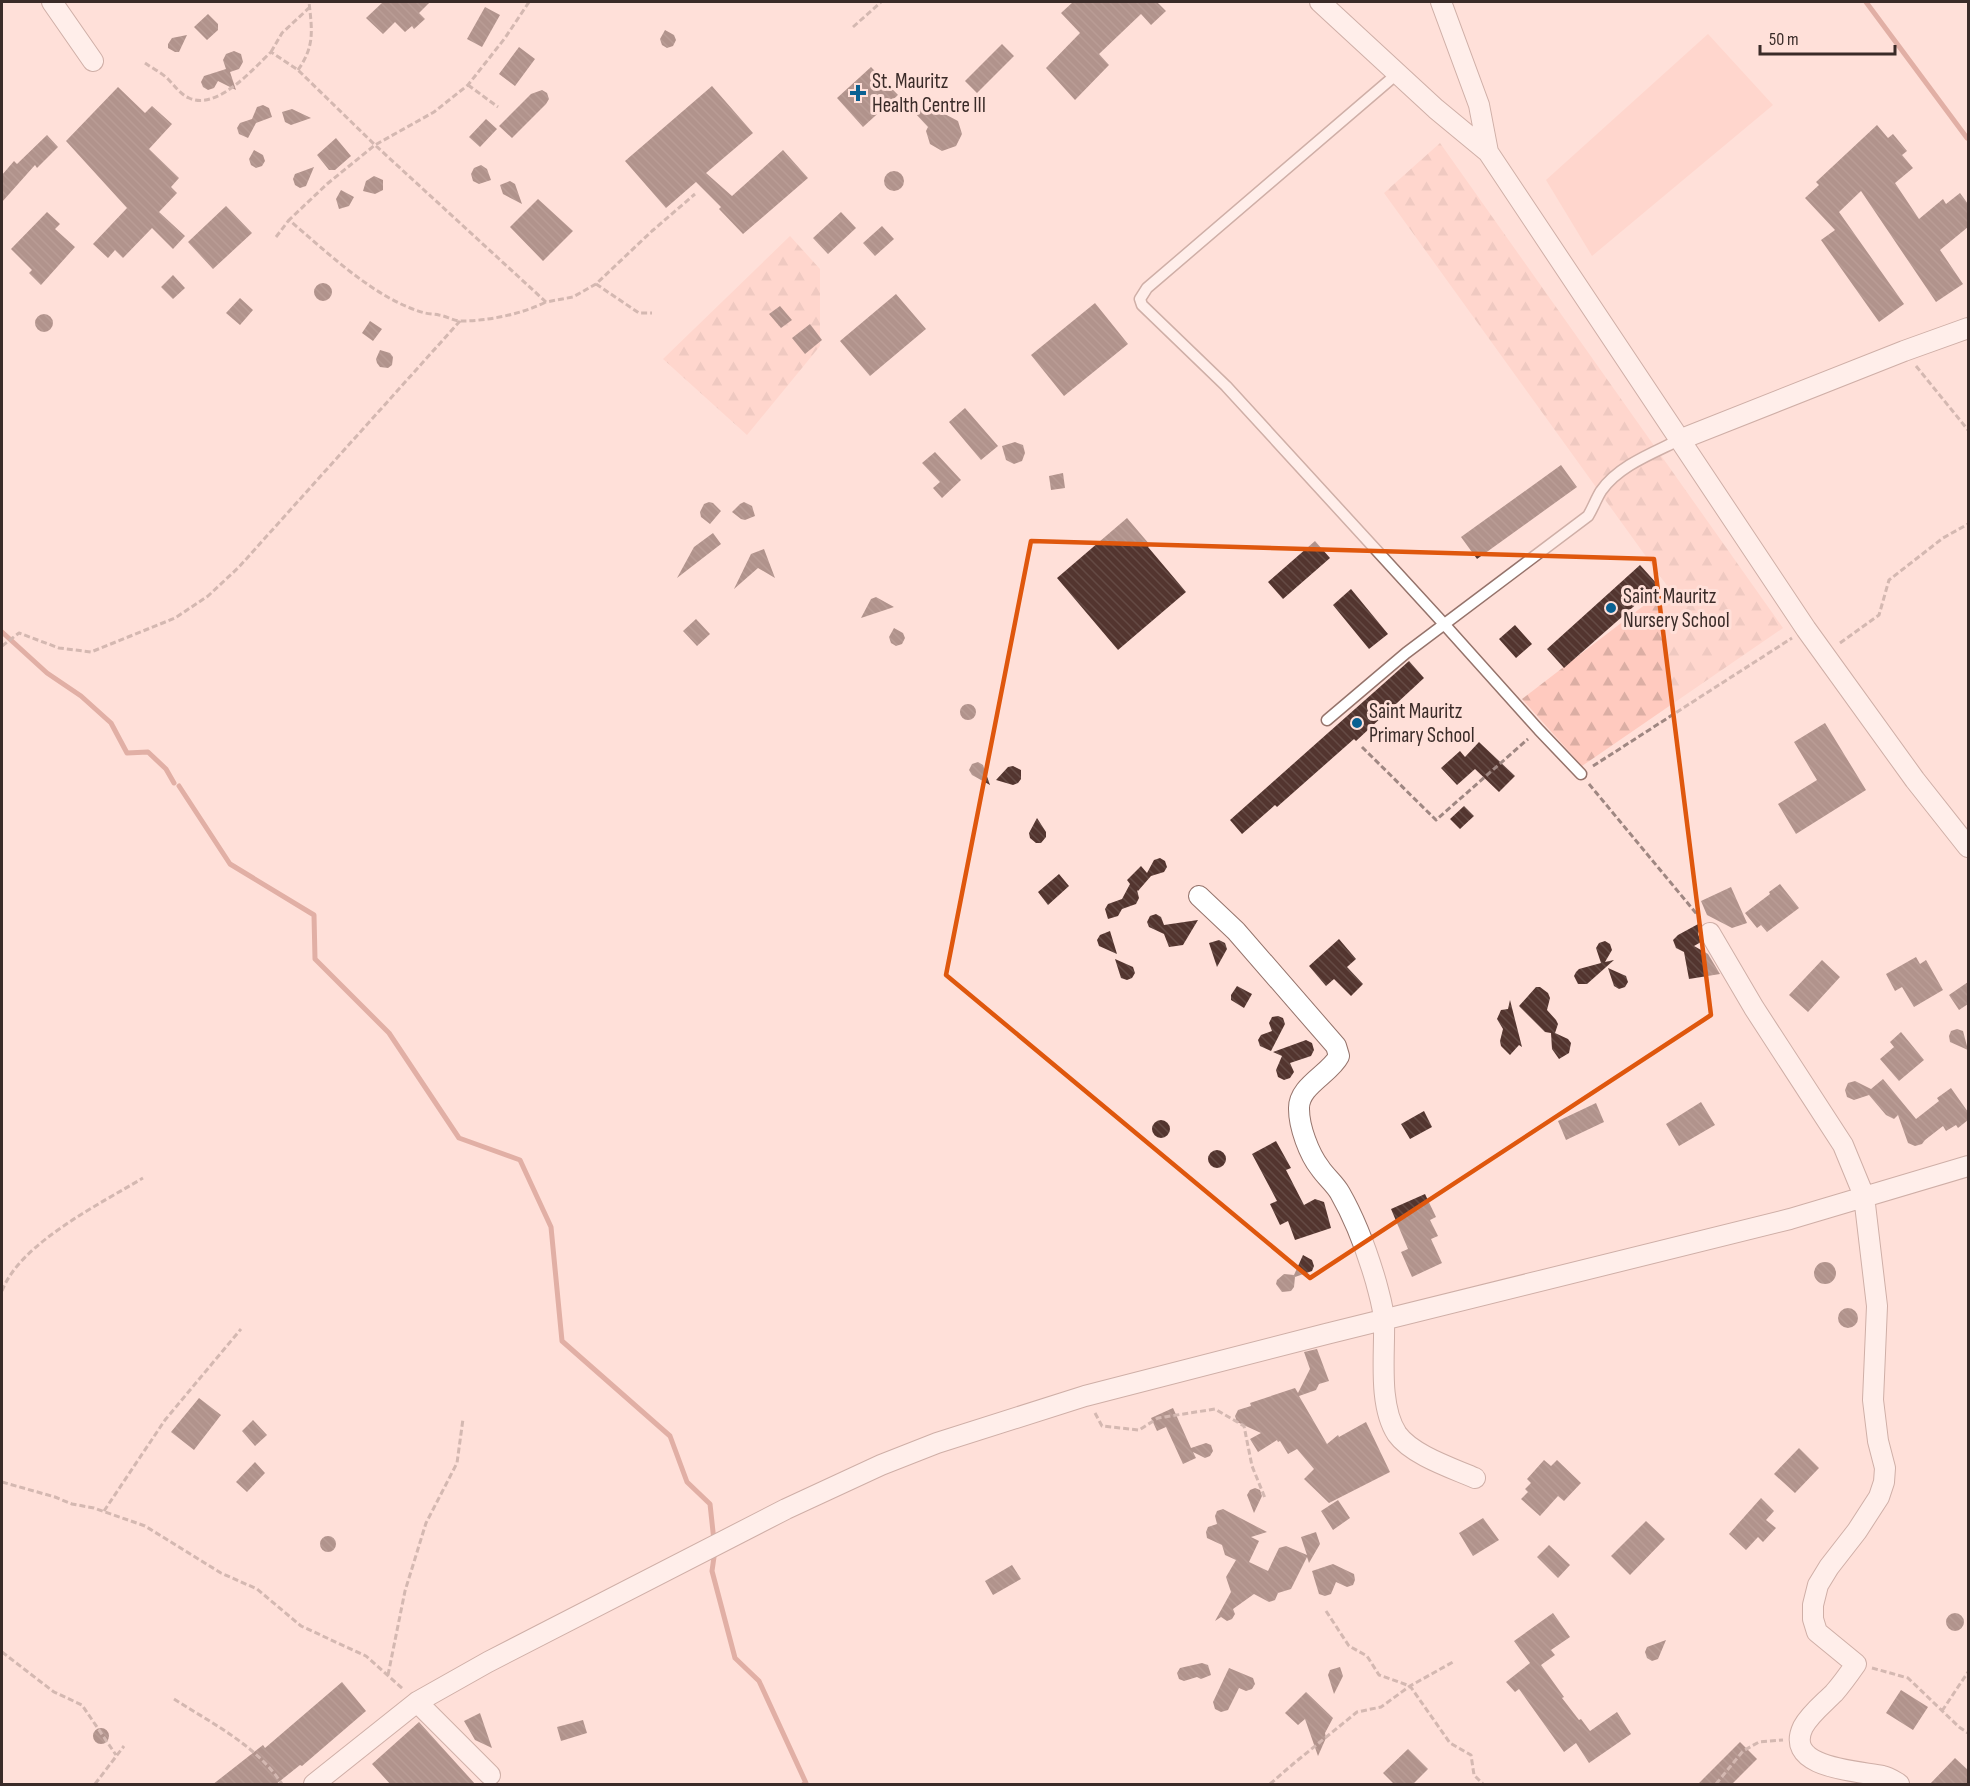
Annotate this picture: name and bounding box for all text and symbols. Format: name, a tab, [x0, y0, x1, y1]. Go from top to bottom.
scale bar	[1760, 18, 1895, 56]
text: 50 m	[1769, 29, 1799, 50]
place label: St. Mauritz Health Centre III	[872, 69, 986, 118]
marker: St. Mauritz Health Centre III	[849, 84, 867, 102]
place label: Saint Mauritz Nursery School	[1623, 584, 1730, 633]
marker: Saint Mauritz Nursery School	[1604, 601, 1618, 615]
place label: Saint Mauritz Primary School	[1369, 699, 1475, 748]
marker: Saint Mauritz Primary School	[1350, 716, 1364, 730]

